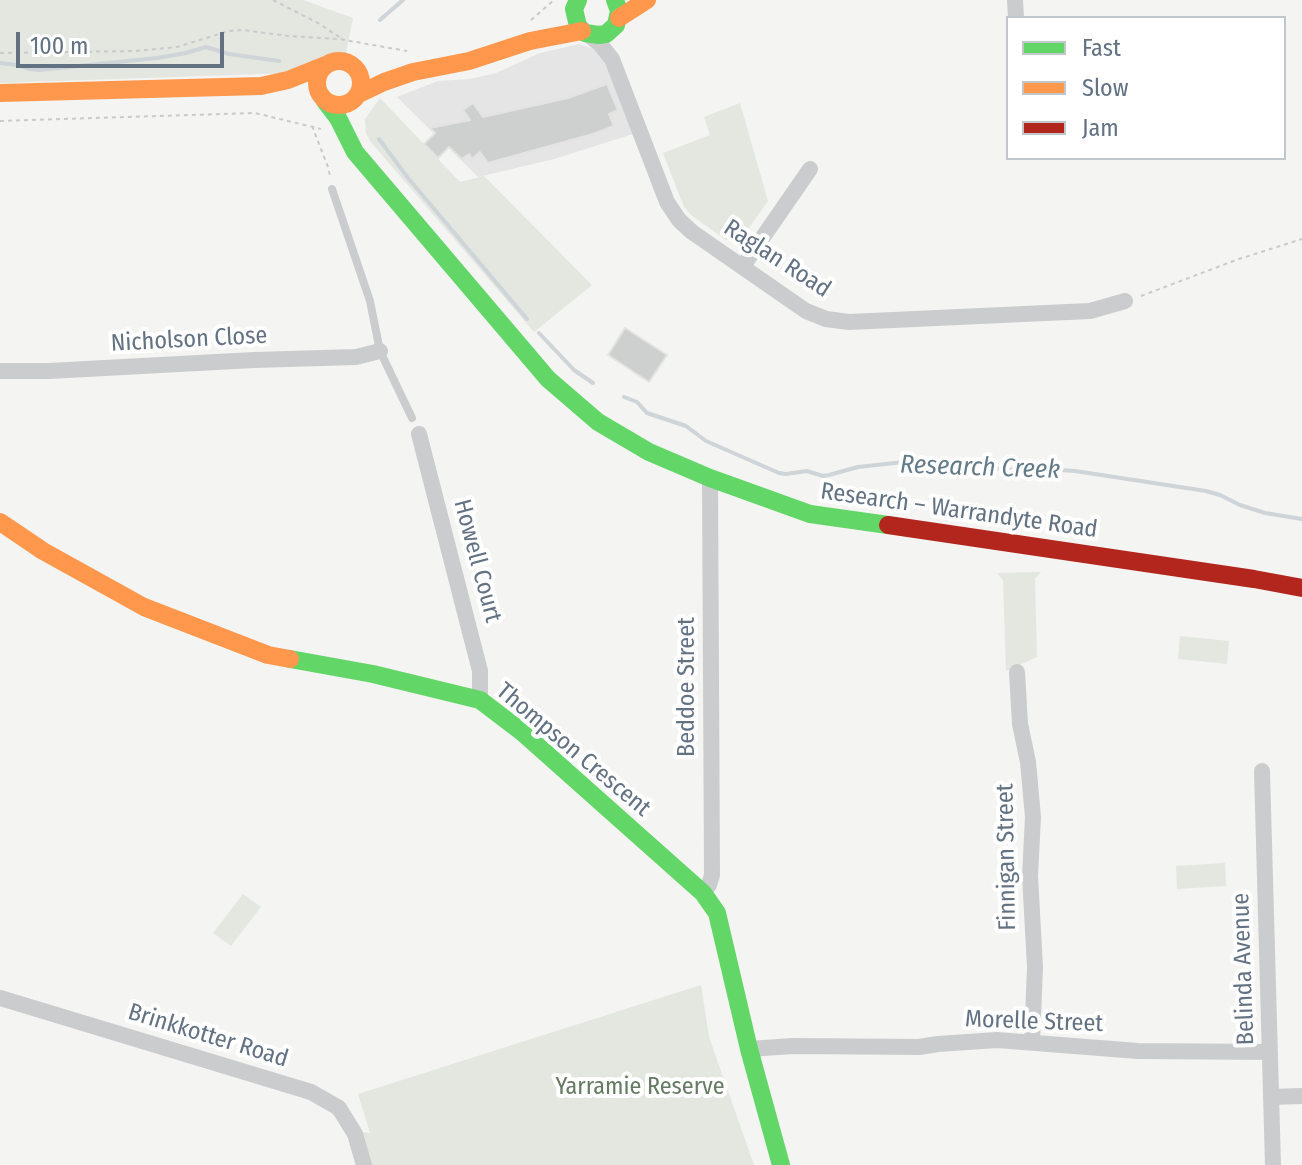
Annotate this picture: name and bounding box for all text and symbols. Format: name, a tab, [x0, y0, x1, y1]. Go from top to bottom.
scale bar	[20, 16, 228, 66]
legend	[1006, 16, 1286, 160]
text: 100 m	[30, 32, 88, 60]
text: Fast	[1082, 34, 1121, 62]
text: Slow	[1082, 74, 1128, 102]
text: Jam	[1082, 114, 1119, 142]
street label: Raglan Road	[718, 214, 836, 304]
street label: Nicholson Close	[110, 322, 268, 358]
water label: Research Creek	[899, 450, 1061, 486]
street label: Research – Warrandyte Road	[819, 477, 1099, 545]
street label: Howell Court	[447, 496, 507, 626]
street label: Beddoe Street	[673, 617, 701, 757]
street label: Thompson Crescent	[490, 677, 656, 823]
street label: Finnigan Street	[991, 783, 1023, 931]
street label: Belinda Avenue	[1227, 892, 1261, 1046]
street label: Brinkkotter Road	[124, 998, 292, 1074]
street label: Morelle Street	[964, 1005, 1104, 1039]
park label: Yarramie Reserve	[555, 1073, 725, 1101]

